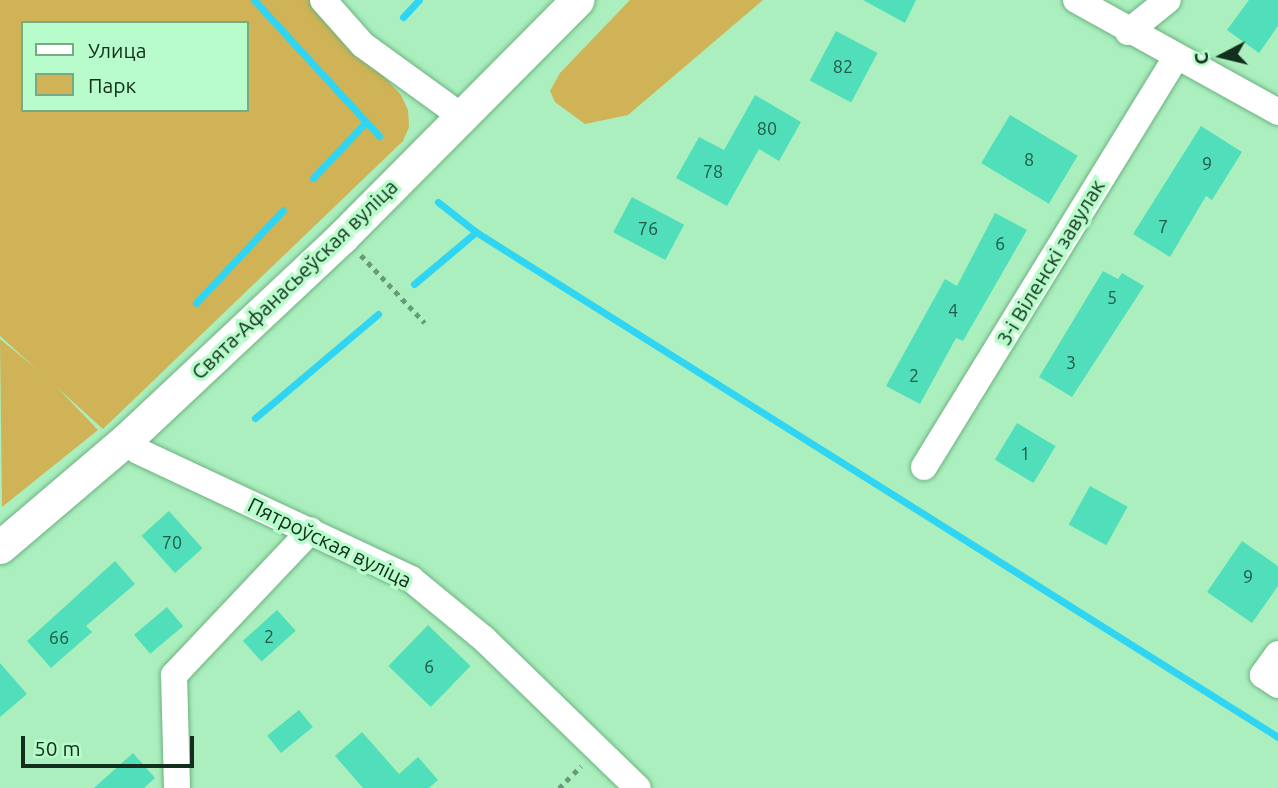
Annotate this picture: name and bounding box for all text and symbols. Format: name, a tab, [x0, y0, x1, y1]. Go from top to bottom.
legend	[21, 21, 248, 112]
north arrow	[1187, 21, 1257, 91]
text: Улица	[88, 38, 146, 62]
text: С	[1189, 51, 1213, 66]
house number: 82	[833, 55, 853, 77]
text: Парк	[88, 73, 136, 97]
house number: 80	[757, 117, 777, 139]
house number: 8	[1024, 148, 1034, 170]
house number: 9	[1202, 152, 1212, 174]
house number: 78	[703, 160, 723, 182]
street label: Свята-Афанасьеўская вуліца	[186, 174, 402, 384]
street label: 3-і Віленскі завулак	[991, 174, 1109, 350]
house number: 7	[1158, 215, 1168, 237]
house number: 76	[638, 217, 658, 239]
house number: 6	[995, 232, 1005, 254]
house number: 5	[1107, 286, 1117, 308]
house number: 4	[948, 299, 958, 321]
house number: 3	[1066, 351, 1076, 373]
house number: 2	[909, 364, 919, 386]
house number: 1	[1020, 442, 1030, 464]
street label: Пятроўская вуліца	[244, 491, 416, 593]
house number: 70	[162, 531, 182, 553]
house number: 9	[1243, 565, 1253, 587]
house number: 2	[264, 625, 274, 647]
house number: 66	[49, 626, 69, 648]
house number: 6	[424, 655, 434, 677]
scale bar	[24, 722, 198, 766]
text: 50 m	[34, 736, 81, 760]

